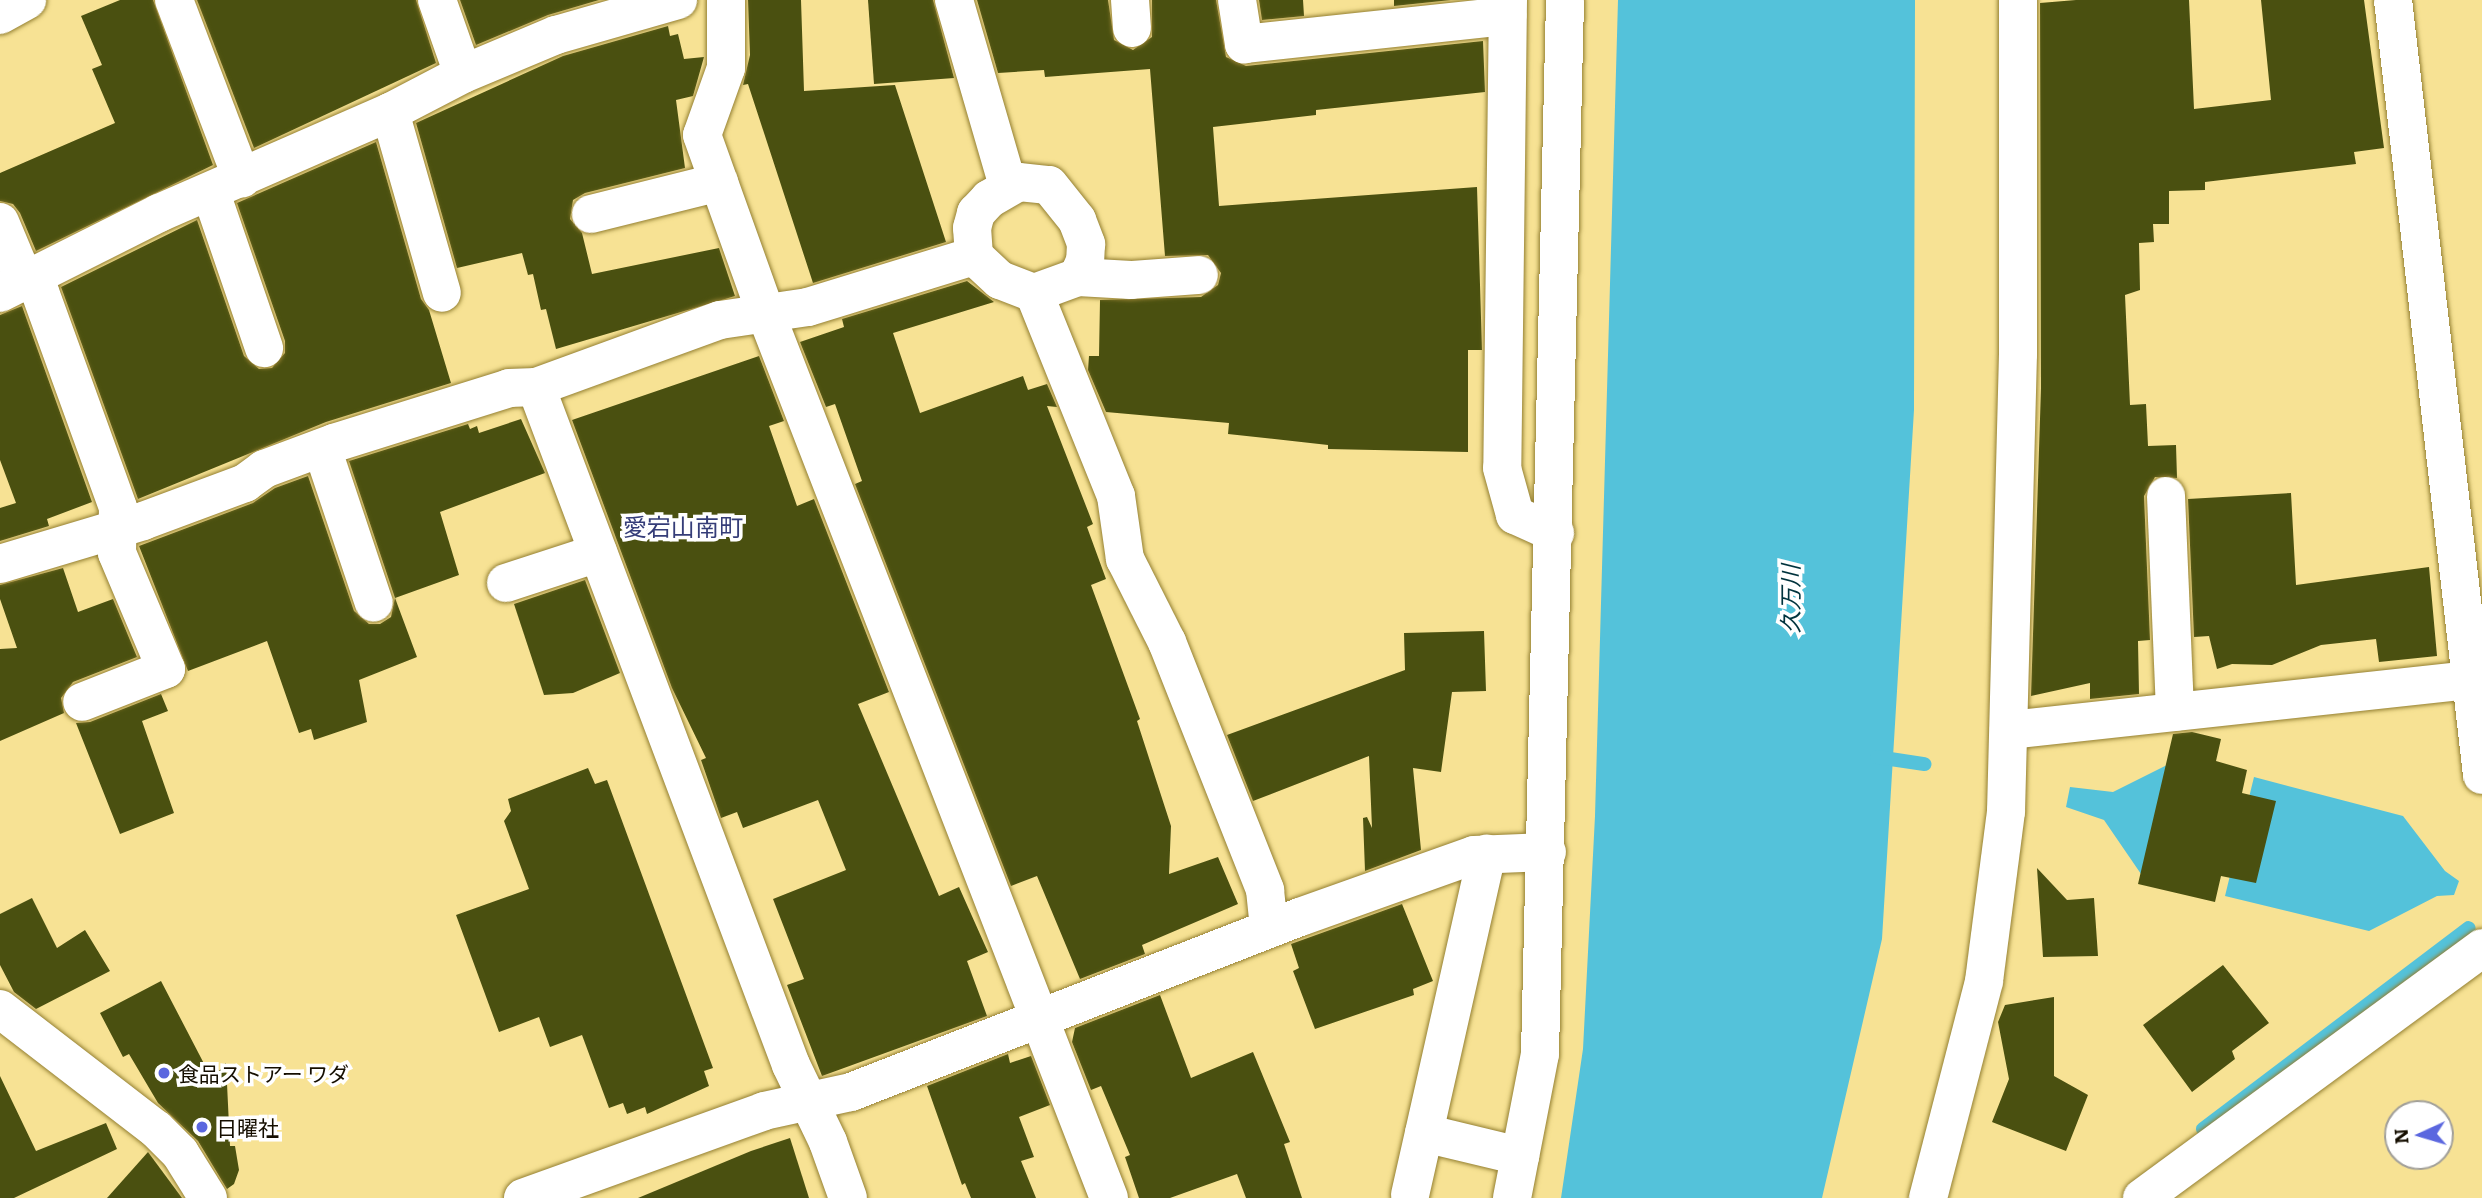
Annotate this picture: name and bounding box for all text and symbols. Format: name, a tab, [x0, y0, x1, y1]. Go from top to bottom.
district label: 愛宕山南町	[623, 512, 743, 540]
water label: 久万川	[1775, 565, 1803, 633]
place label: 食品ストアー ワダ	[178, 1060, 349, 1086]
marker: 食品ストアー ワダ	[156, 1065, 172, 1081]
north arrow	[2384, 1100, 2454, 1170]
place label: 日曜社	[216, 1114, 279, 1140]
marker: 日曜社	[194, 1119, 210, 1135]
text: N	[2386, 1127, 2415, 1145]

